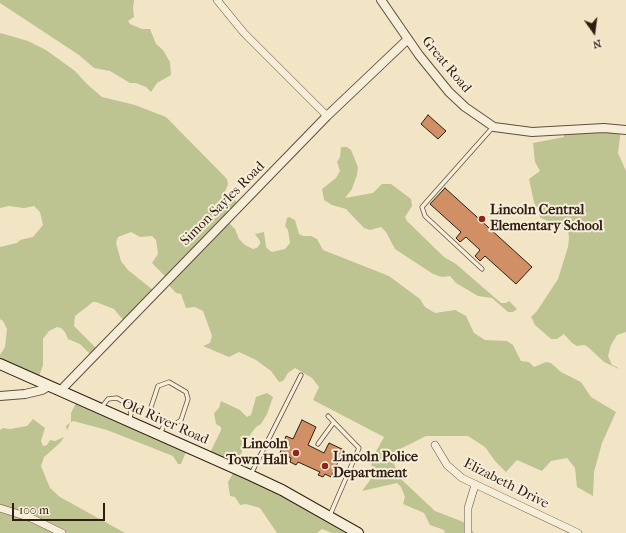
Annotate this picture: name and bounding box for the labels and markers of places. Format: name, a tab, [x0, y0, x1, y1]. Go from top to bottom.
place label: Lincoln Central Elementary School	[490, 203, 603, 236]
marker: Lincoln Central Elementary School	[477, 214, 487, 224]
place label: Lincoln Town Hall	[226, 437, 288, 470]
marker: Lincoln Town Hall	[291, 448, 301, 458]
place label: Lincoln Police Department	[333, 450, 418, 482]
marker: Lincoln Police Department	[320, 461, 330, 471]

